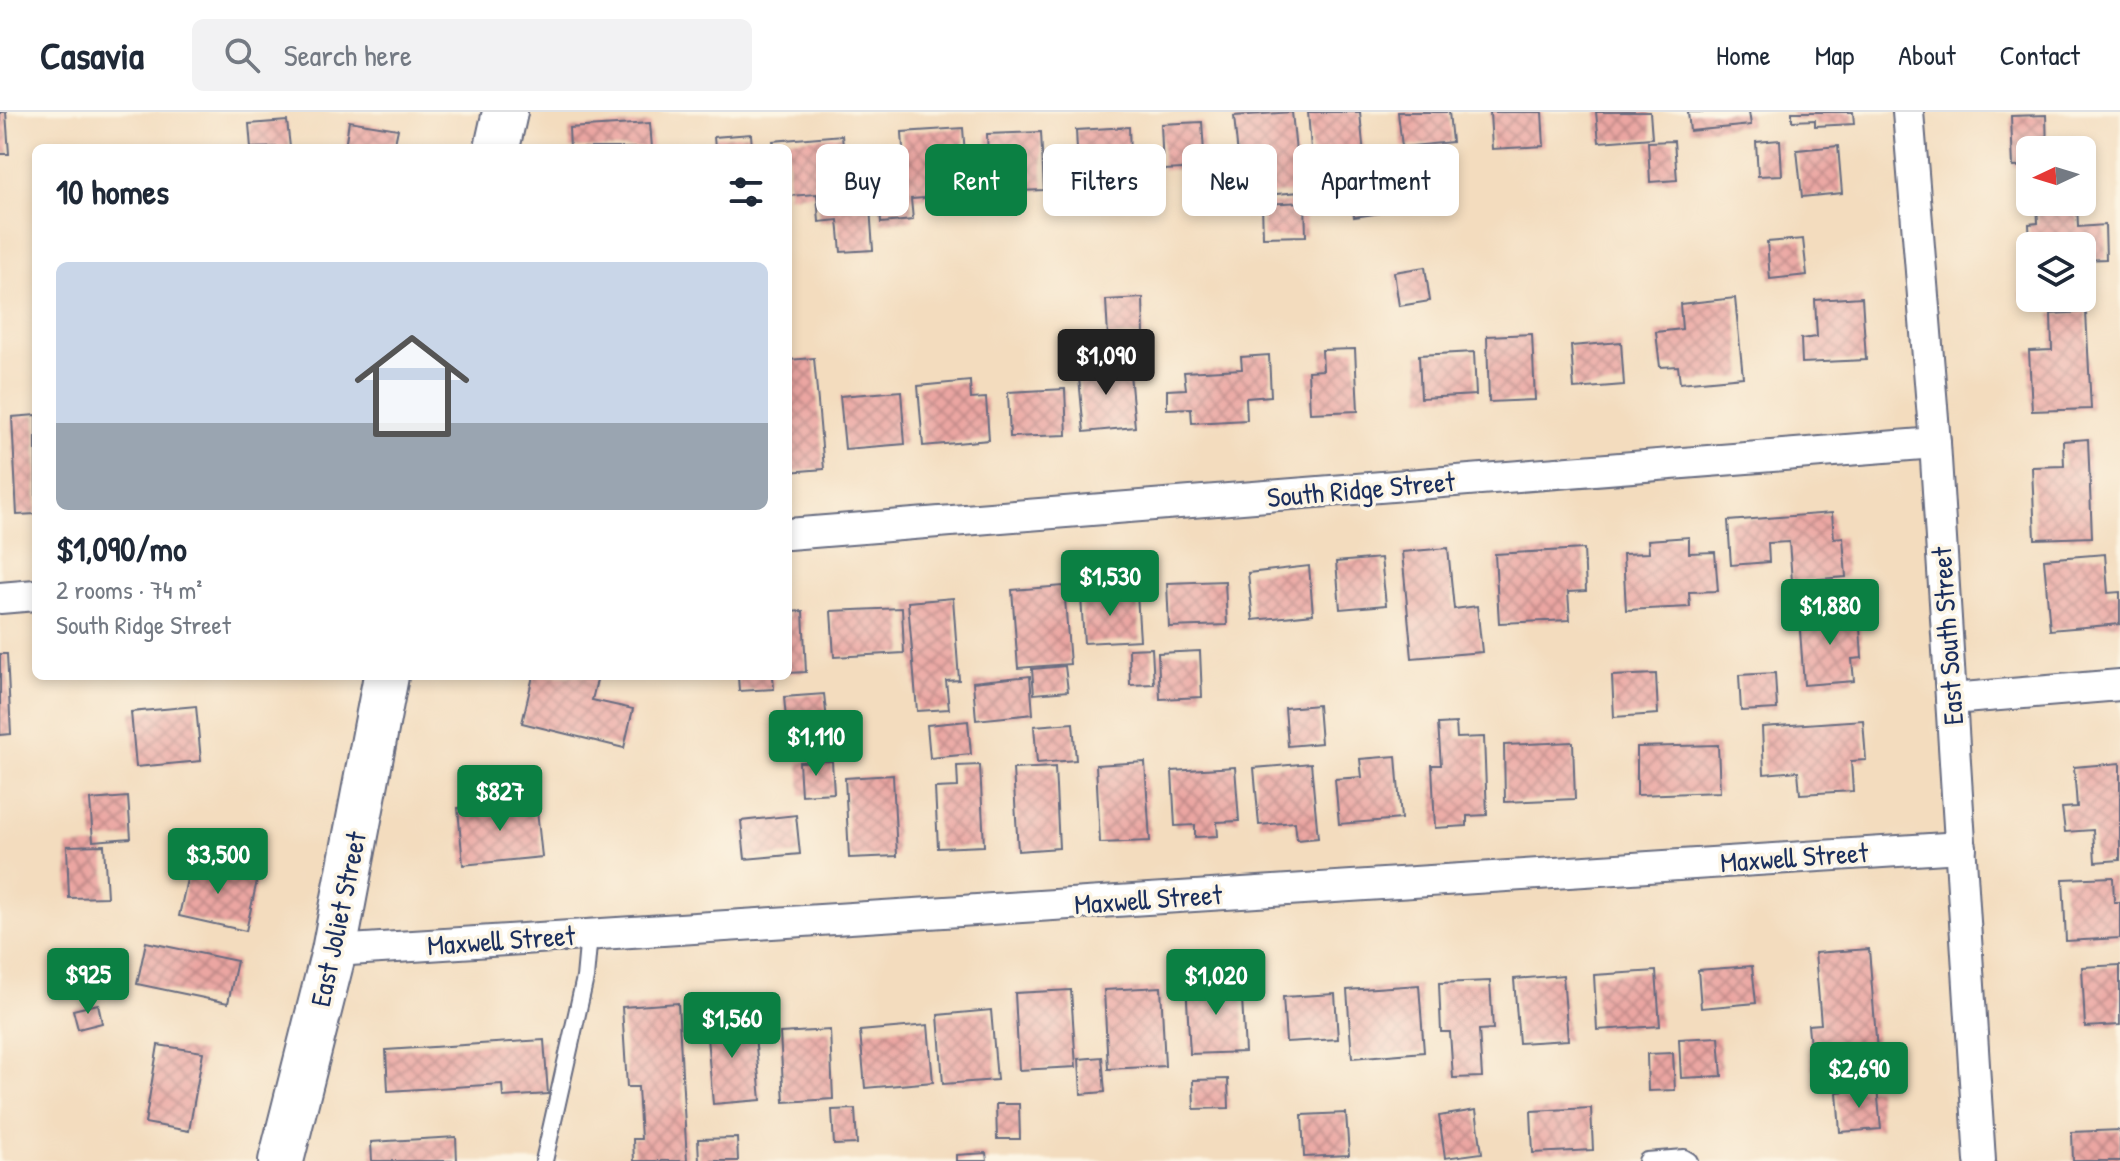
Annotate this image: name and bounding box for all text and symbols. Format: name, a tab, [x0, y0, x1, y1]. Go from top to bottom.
search box	[192, 19, 752, 91]
text: Casavia	[40, 29, 144, 81]
icon: search	[220, 33, 264, 77]
text: Search here	[284, 35, 412, 75]
text: Home	[1716, 36, 1771, 74]
text: Map	[1815, 36, 1854, 74]
text: About	[1898, 36, 1956, 74]
text: Contact	[2000, 36, 2080, 74]
north arrow	[2016, 136, 2096, 216]
map controls	[2016, 136, 2096, 312]
chip: Buy	[816, 144, 909, 216]
chip: Rent	[925, 144, 1027, 216]
chip: Filters	[1043, 144, 1166, 216]
chip: New	[1182, 144, 1277, 216]
chip: Apartment	[1293, 144, 1459, 216]
text: 10 homes	[56, 169, 169, 215]
icon: filters	[724, 170, 768, 214]
button: layers	[2016, 232, 2096, 312]
icon: home	[340, 314, 484, 458]
pin: $1,090	[1041, 329, 1171, 397]
text: $1,090	[1076, 337, 1136, 372]
street label: South Ridge Street	[1266, 462, 1457, 516]
text: $1,090/mo	[56, 526, 187, 572]
street label: East South Street	[1922, 545, 1972, 726]
pin: $1,530	[1045, 550, 1175, 618]
text: $1,530	[1079, 558, 1141, 593]
text: 2 rooms · 74 m²	[56, 572, 202, 607]
pin: $1,880	[1765, 579, 1895, 647]
text: $1,880	[1799, 587, 1861, 622]
text: South Ridge Street	[56, 607, 231, 642]
pin: $1,110	[751, 710, 881, 778]
text: $1,110	[787, 718, 845, 753]
pin: $827	[453, 765, 547, 833]
text: $827	[475, 773, 525, 808]
pin: $3,500	[153, 828, 283, 896]
street label: East Joliet Street	[301, 828, 375, 1010]
street label: Maxwell Street	[1719, 833, 1870, 881]
text: $3,500	[186, 836, 250, 871]
street label: Maxwell Street	[1073, 875, 1224, 923]
street label: Maxwell Street	[426, 916, 577, 964]
pin: $925	[41, 948, 135, 1016]
pin: $1,020	[1151, 949, 1281, 1017]
text: $925	[65, 956, 111, 991]
text: $1,020	[1184, 957, 1248, 992]
pin: $1,560	[667, 992, 797, 1060]
text: $1,560	[702, 1000, 762, 1035]
pin: $2,690	[1794, 1042, 1924, 1110]
text: $2,690	[1828, 1050, 1890, 1085]

